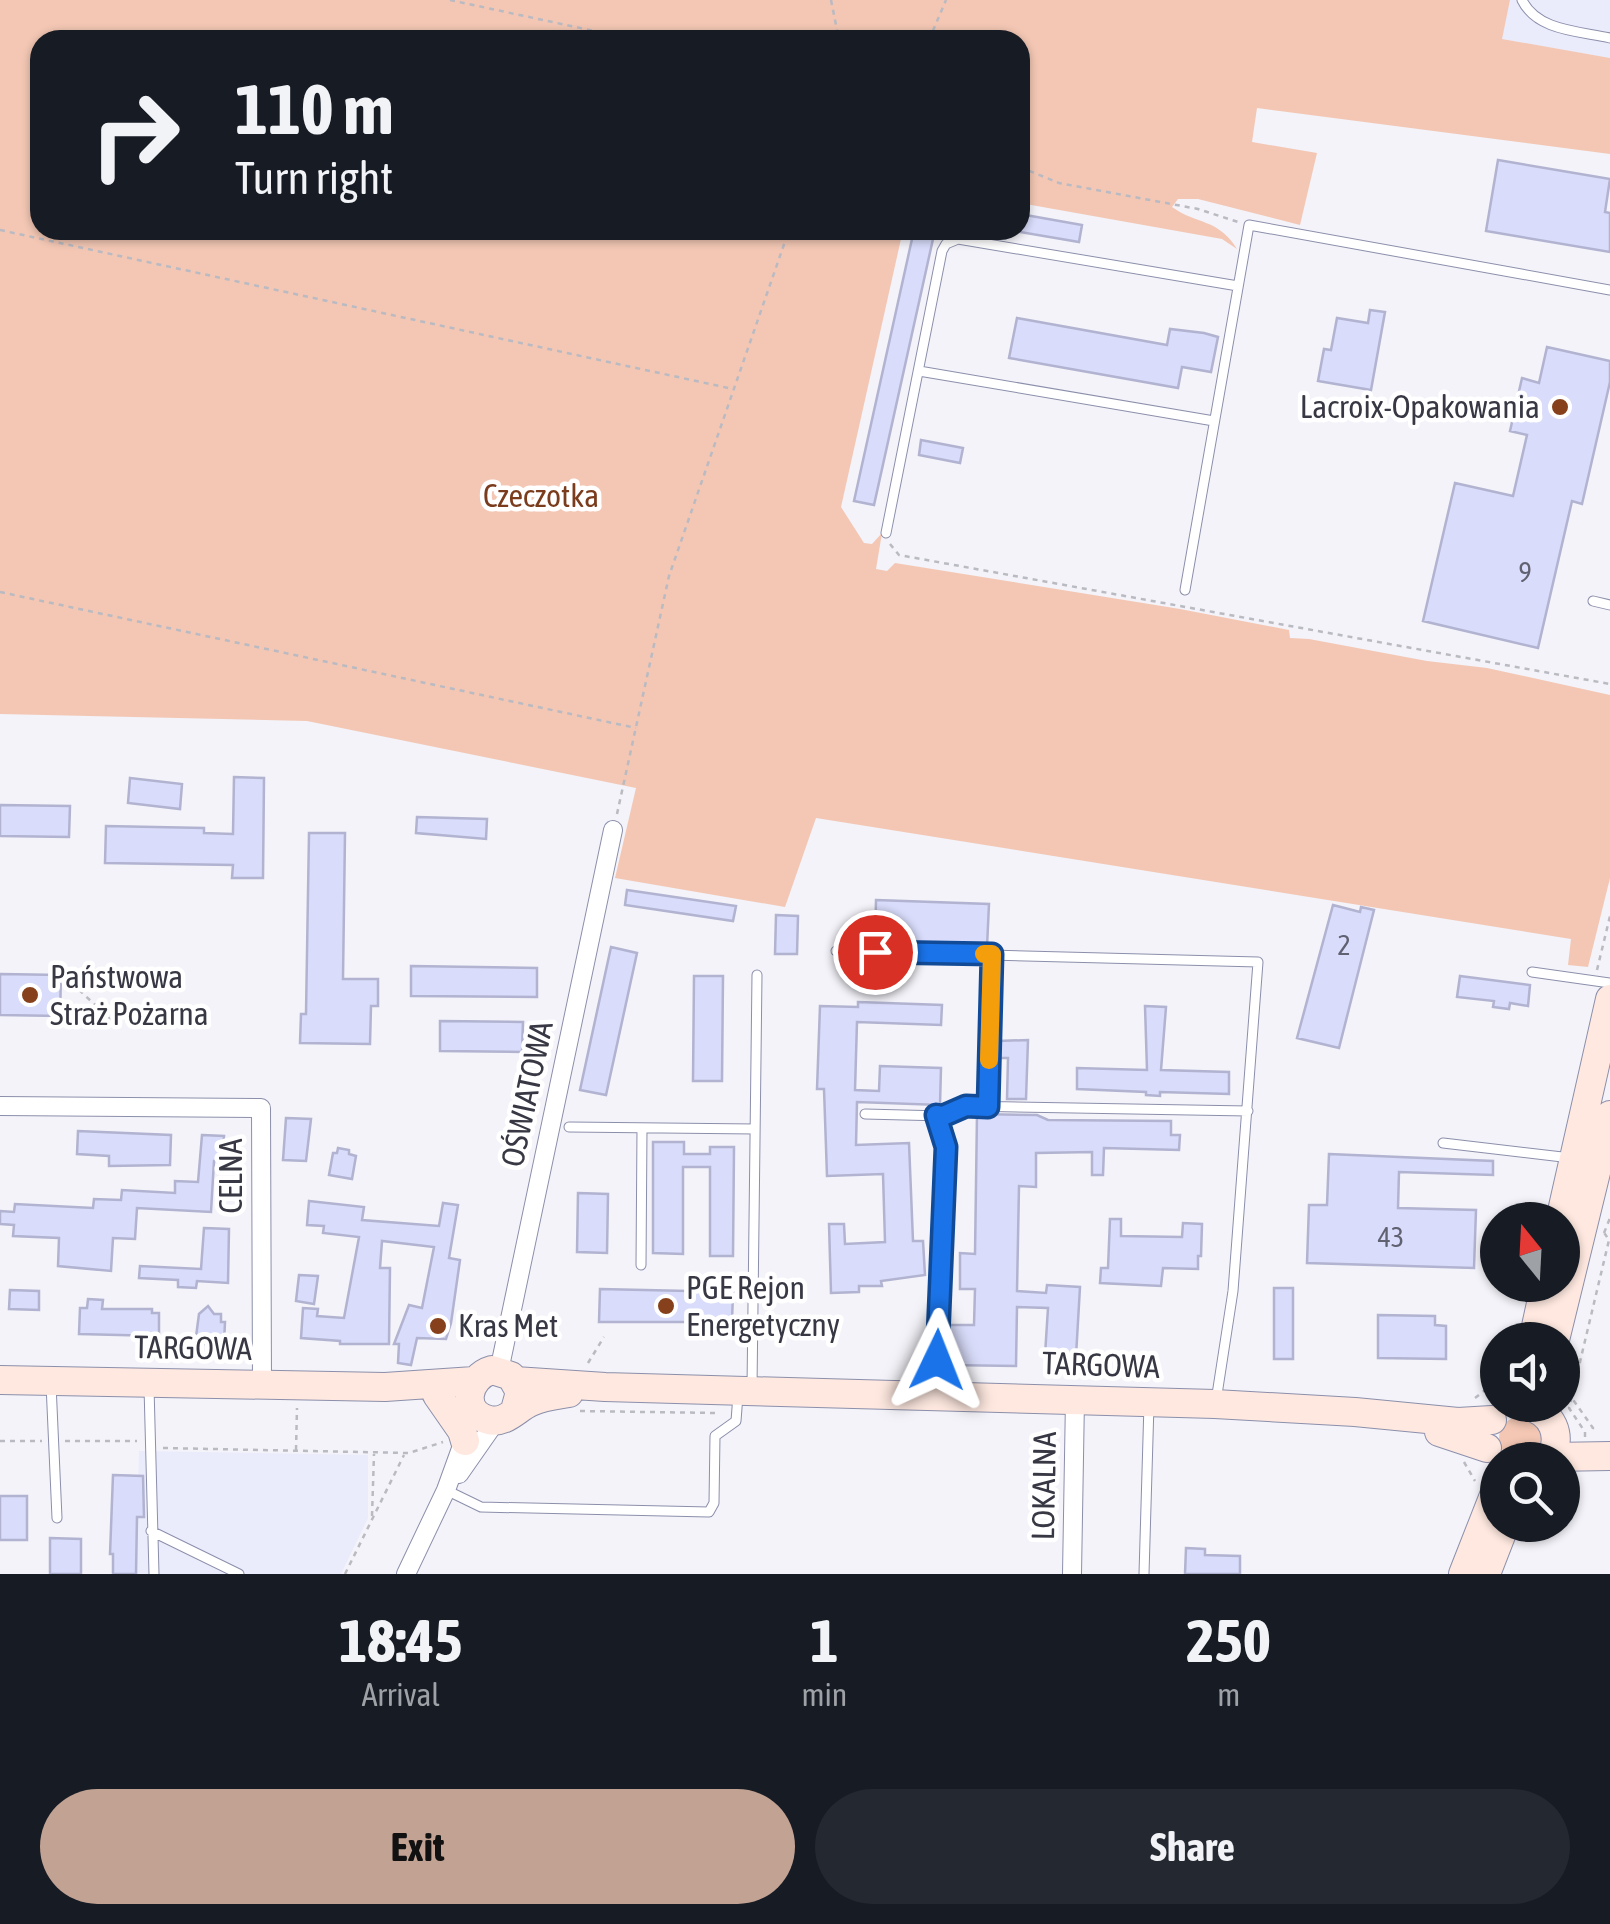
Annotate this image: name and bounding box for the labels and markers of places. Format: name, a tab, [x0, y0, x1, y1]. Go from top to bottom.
place label: Lacroix-Opakowania	[1300, 388, 1540, 425]
marker: Lacroix-Opakowania	[1549, 396, 1571, 418]
pin	[833, 910, 918, 995]
place label: Państwowa Straż Pożarna	[50, 958, 209, 1032]
marker: Państwowa Straż Pożarna	[19, 984, 41, 1006]
place label: PGE Rejon Energetyczny	[686, 1269, 840, 1343]
marker: PGE Rejon Energetyczny	[655, 1295, 677, 1317]
place label: Kras Met	[458, 1307, 558, 1344]
marker: Kras Met	[427, 1315, 449, 1337]

